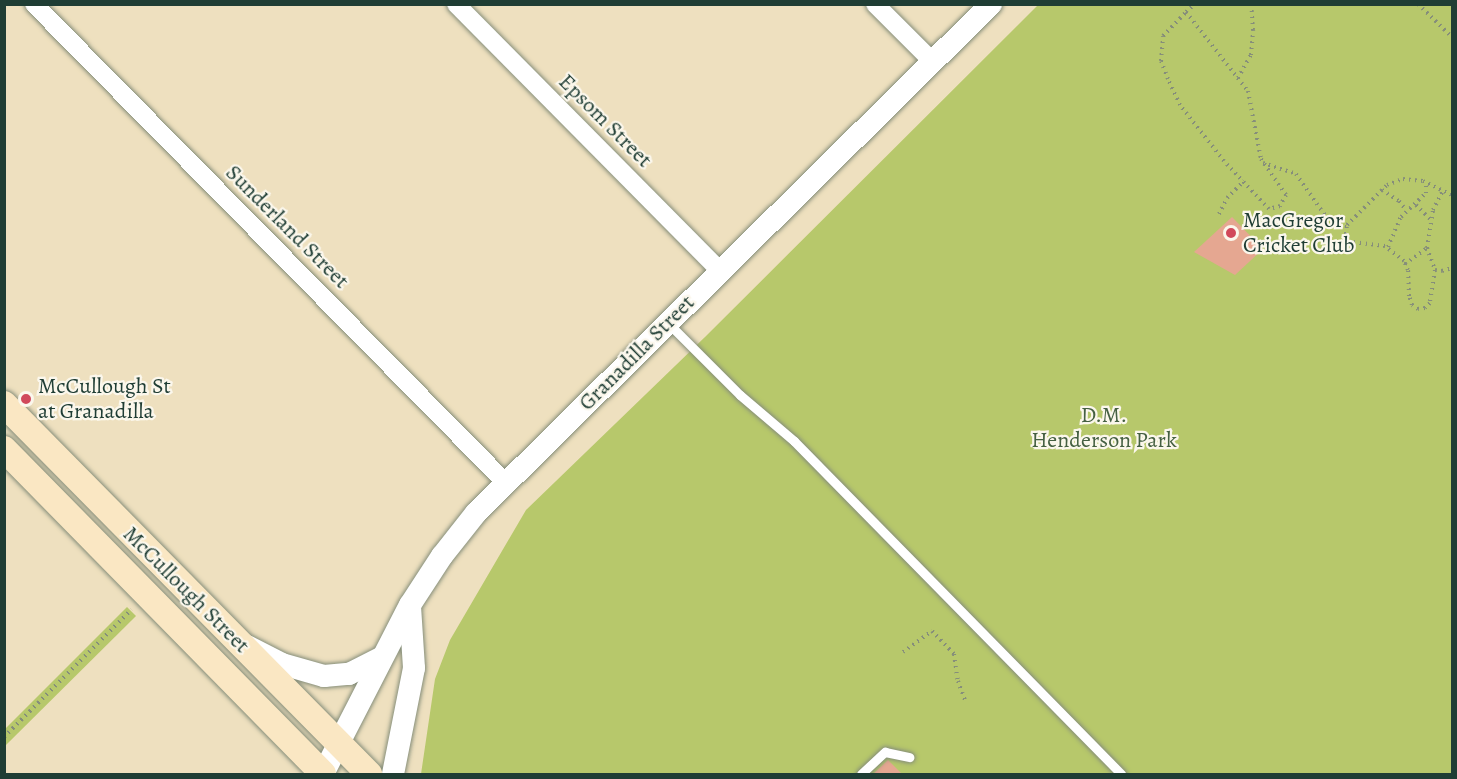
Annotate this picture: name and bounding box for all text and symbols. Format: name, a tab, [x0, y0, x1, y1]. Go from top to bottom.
street label: Epsom Street	[553, 69, 657, 173]
street label: Sunderland Street	[220, 160, 354, 294]
place label: MacGregor Cricket Club	[1243, 207, 1354, 258]
marker: MacGregor Cricket Club	[1224, 226, 1238, 240]
street label: Granadilla Street	[574, 290, 700, 416]
place label: McCullough St at Granadilla	[38, 373, 171, 424]
marker: McCullough St at Granadilla	[19, 392, 33, 406]
park label: D.M. Henderson Park	[1031, 402, 1177, 454]
street label: McCullough Street	[117, 521, 255, 659]

